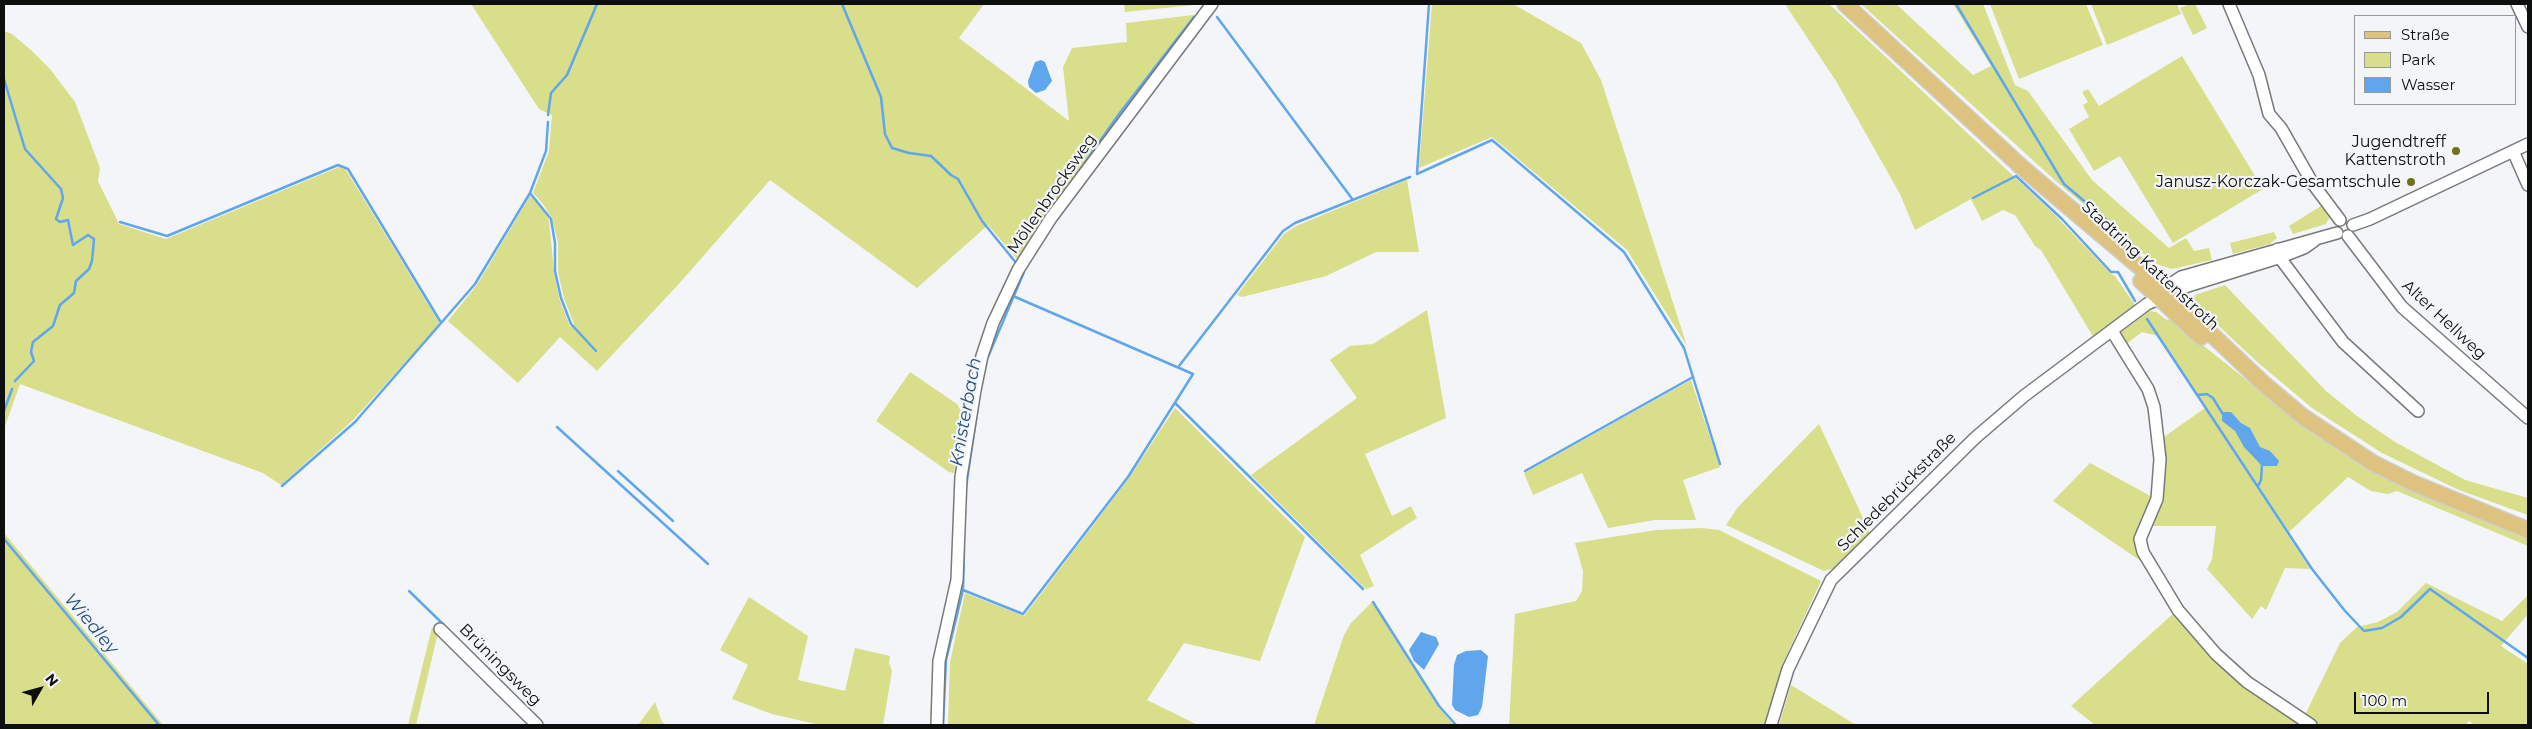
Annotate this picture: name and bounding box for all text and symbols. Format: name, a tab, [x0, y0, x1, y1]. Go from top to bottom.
legend	[2354, 15, 2517, 105]
text: Straße	[2401, 25, 2450, 44]
text: Park	[2401, 50, 2435, 69]
text: Wasser	[2401, 75, 2455, 94]
street label: Möllenbrocksweg	[1003, 130, 1101, 258]
place label: Jugendtreff Kattenstroth	[2345, 132, 2446, 170]
marker: Jugendtreff Kattenstroth	[2450, 145, 2462, 157]
place label: Janusz-Korczak-Gesamtschule	[2156, 172, 2401, 192]
marker: Janusz-Korczak-Gesamtschule	[2405, 176, 2417, 188]
street label: Stadtring Kattenstroth	[2077, 197, 2223, 335]
street label: Alter Hellweg	[2398, 276, 2490, 364]
water label: Knisterbach	[946, 356, 986, 468]
street label: Schledebrückstraße	[1834, 429, 1960, 555]
water label: Wiedley	[59, 589, 123, 659]
street label: Brüningsweg	[455, 620, 545, 710]
north arrow	[15, 664, 65, 714]
text: N	[41, 670, 62, 690]
scale bar	[2357, 682, 2492, 714]
text: 100 m	[2362, 691, 2407, 710]

